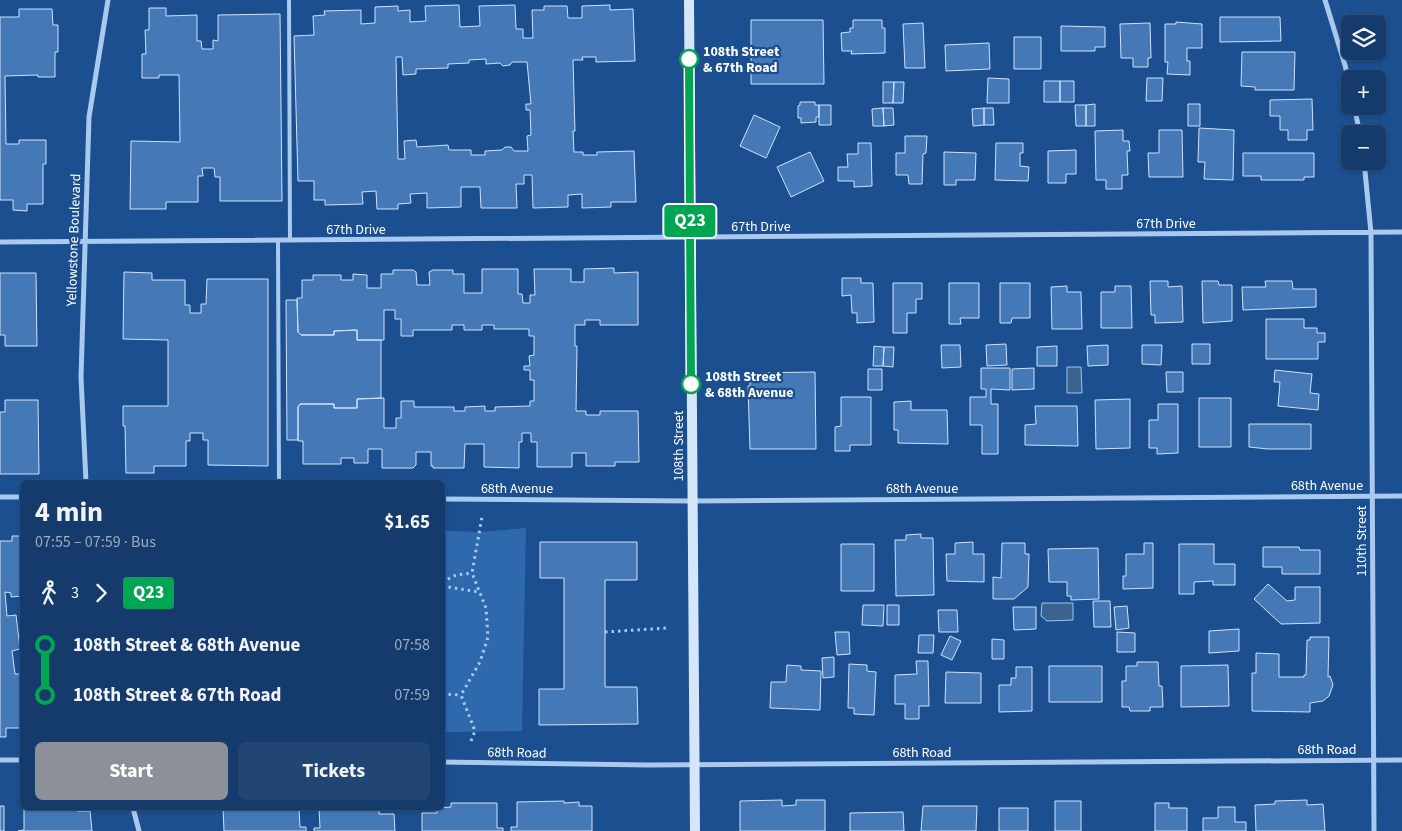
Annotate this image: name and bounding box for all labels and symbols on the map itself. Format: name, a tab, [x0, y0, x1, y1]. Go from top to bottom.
place label: 108th Street & 67th Road	[703, 42, 780, 78]
marker: 108th Street & 67th Road	[679, 49, 699, 69]
street label: Yellowstone Boulevard	[62, 173, 86, 308]
line badge: Q23	[661, 205, 719, 237]
street label: 67th Drive	[1136, 214, 1196, 234]
street label: 67th Drive	[731, 217, 791, 237]
street label: 67th Drive	[326, 220, 386, 240]
place label: 108th Street & 68th Avenue	[705, 367, 794, 403]
marker: 108th Street & 68th Avenue	[681, 374, 701, 394]
street label: 108th Street	[669, 410, 689, 482]
street label: 68th Avenue	[1291, 476, 1363, 496]
street label: 68th Avenue	[481, 479, 553, 499]
street label: 68th Avenue	[886, 479, 958, 499]
street label: 110th Street	[1352, 505, 1372, 577]
street label: 68th Road	[1297, 740, 1357, 760]
street label: 68th Road	[487, 742, 547, 764]
street label: 68th Road	[892, 743, 952, 763]

